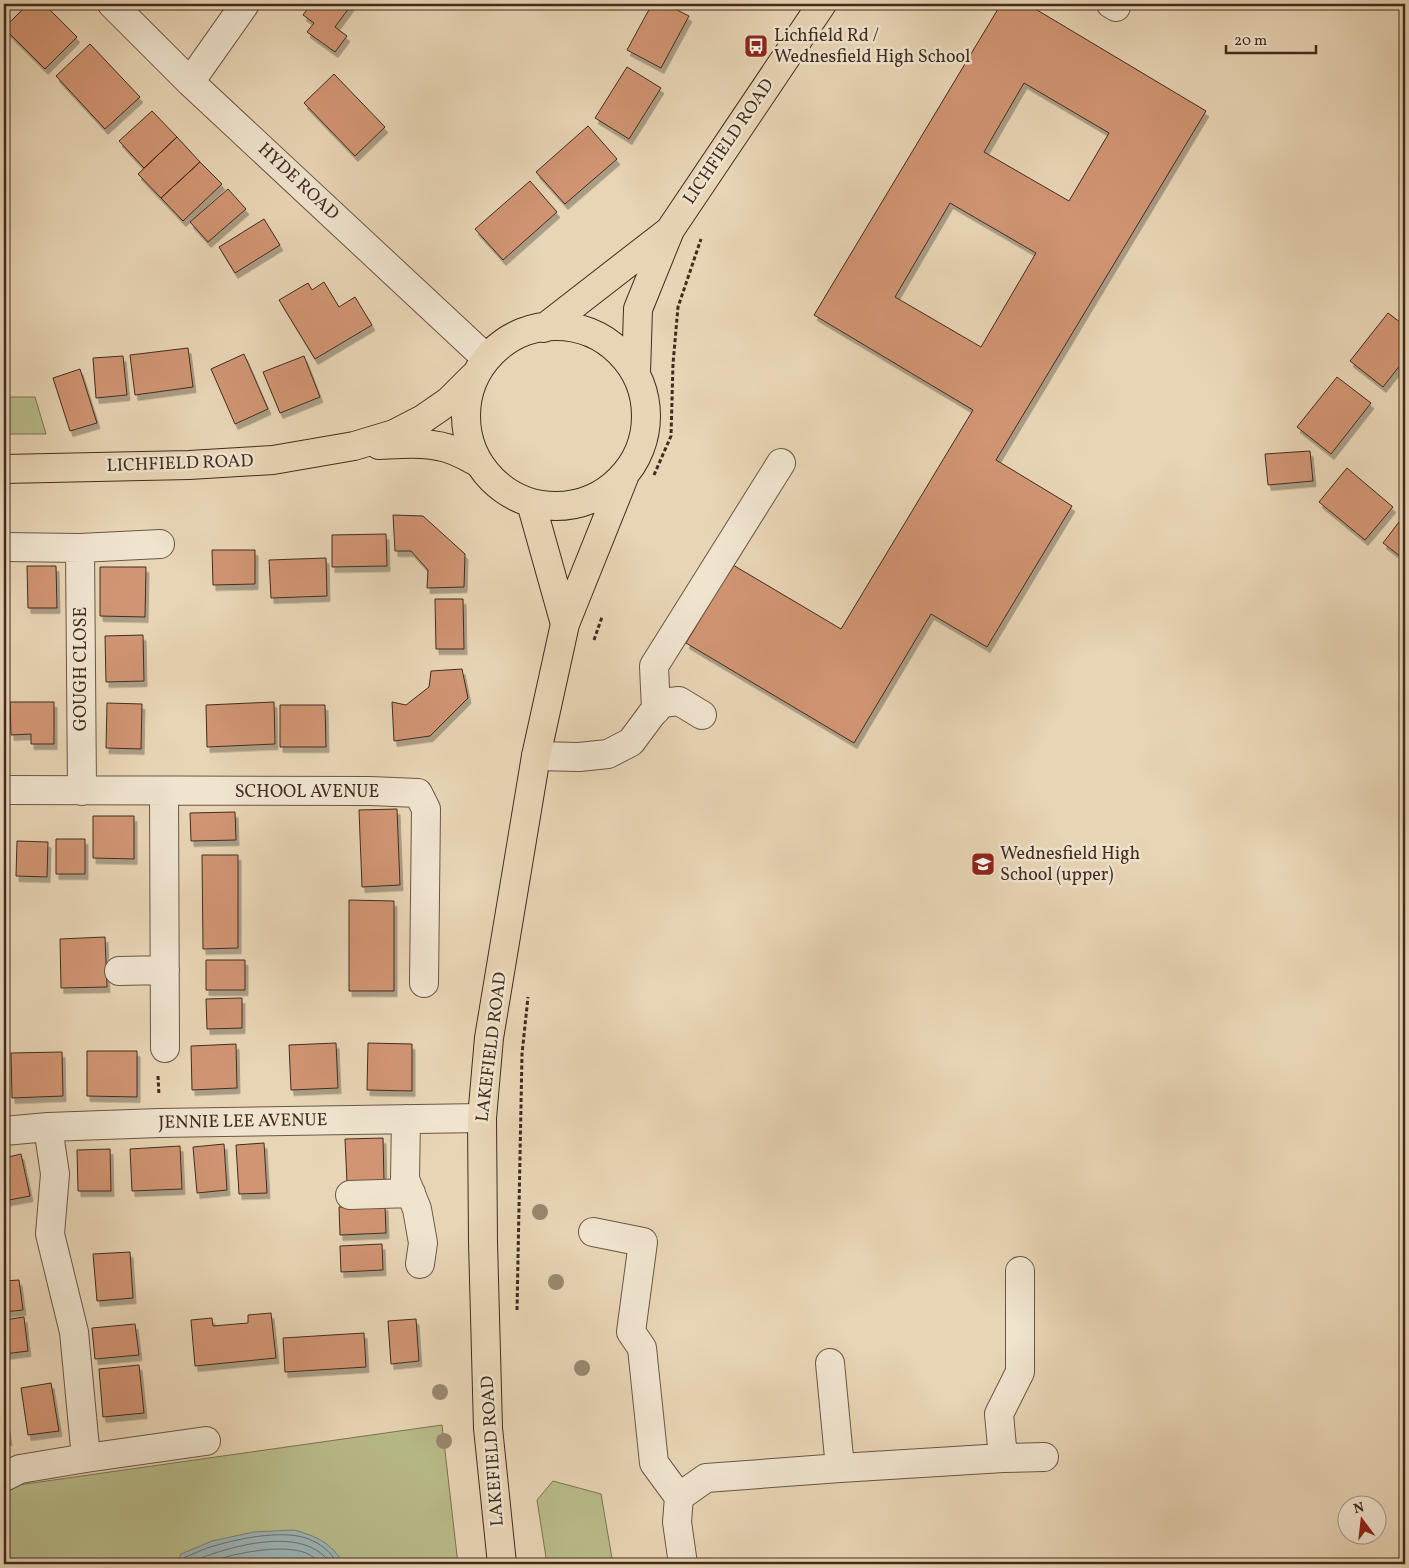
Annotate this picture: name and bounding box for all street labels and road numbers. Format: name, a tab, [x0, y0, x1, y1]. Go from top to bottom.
street label: LICHFIELD ROAD	[678, 74, 780, 210]
street label: HYDE ROAD	[252, 138, 344, 226]
street label: LICHFIELD ROAD	[106, 449, 254, 479]
street label: GOUGH CLOSE	[69, 607, 94, 731]
street label: SCHOOL AVENUE	[235, 780, 380, 805]
street label: LAKEFIELD ROAD	[470, 971, 514, 1123]
street label: JENNIE LEE AVENUE	[158, 1108, 328, 1136]
street label: LAKEFIELD ROAD	[475, 1375, 511, 1527]

